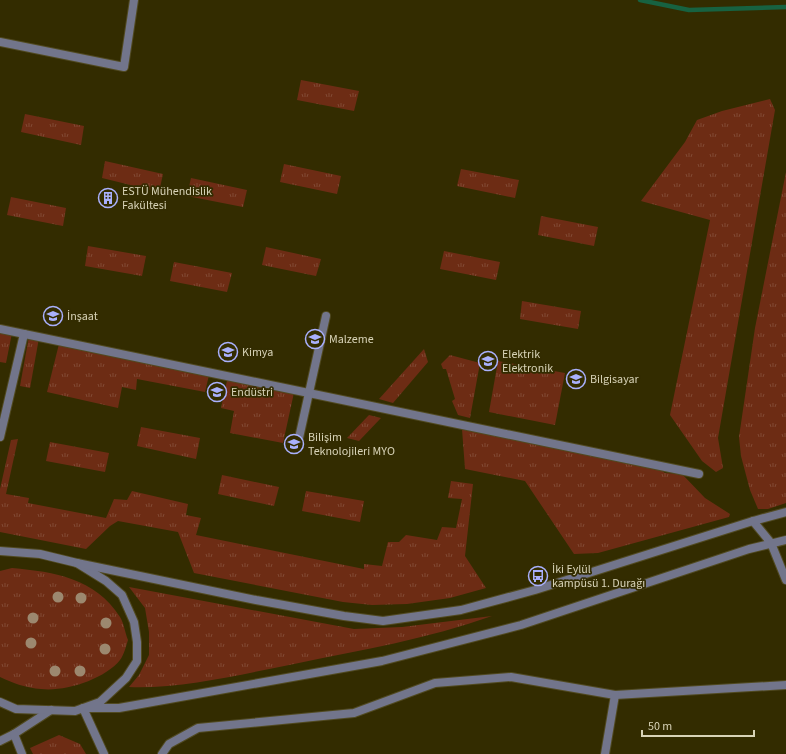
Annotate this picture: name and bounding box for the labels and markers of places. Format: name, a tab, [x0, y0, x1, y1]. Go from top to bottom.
place label: ESTÜ Mühendislik Fakültesi	[122, 183, 212, 214]
building icon: ESTÜ Mühendislik Fakültesi	[97, 187, 119, 209]
school or university icon: İnşaat	[42, 305, 64, 327]
place label: İnşaat	[67, 308, 98, 325]
school or university icon: Malzeme	[304, 328, 326, 350]
place label: Malzeme	[329, 331, 374, 348]
school or university icon: Kimya	[217, 341, 239, 363]
place label: Kimya	[242, 344, 273, 361]
place label: Elektrik Elektronik	[502, 346, 553, 377]
school or university icon: Elektrik Elektronik	[477, 350, 499, 372]
school or university icon: Bilgisayar	[565, 368, 587, 390]
place label: Bilgisayar	[590, 371, 640, 388]
school or university icon: Endüstri	[206, 381, 228, 403]
place label: Endüstri	[231, 384, 273, 401]
place label: Bilişim Teknolojileri MYO	[308, 429, 395, 460]
school or university icon: Bilişim Teknolojileri MYO	[283, 433, 305, 455]
place label: İki Eylül kampüsü 1. Durağı	[552, 561, 645, 592]
bus stop icon: İki Eylül kampüsü 1. Durağı	[527, 565, 549, 587]

